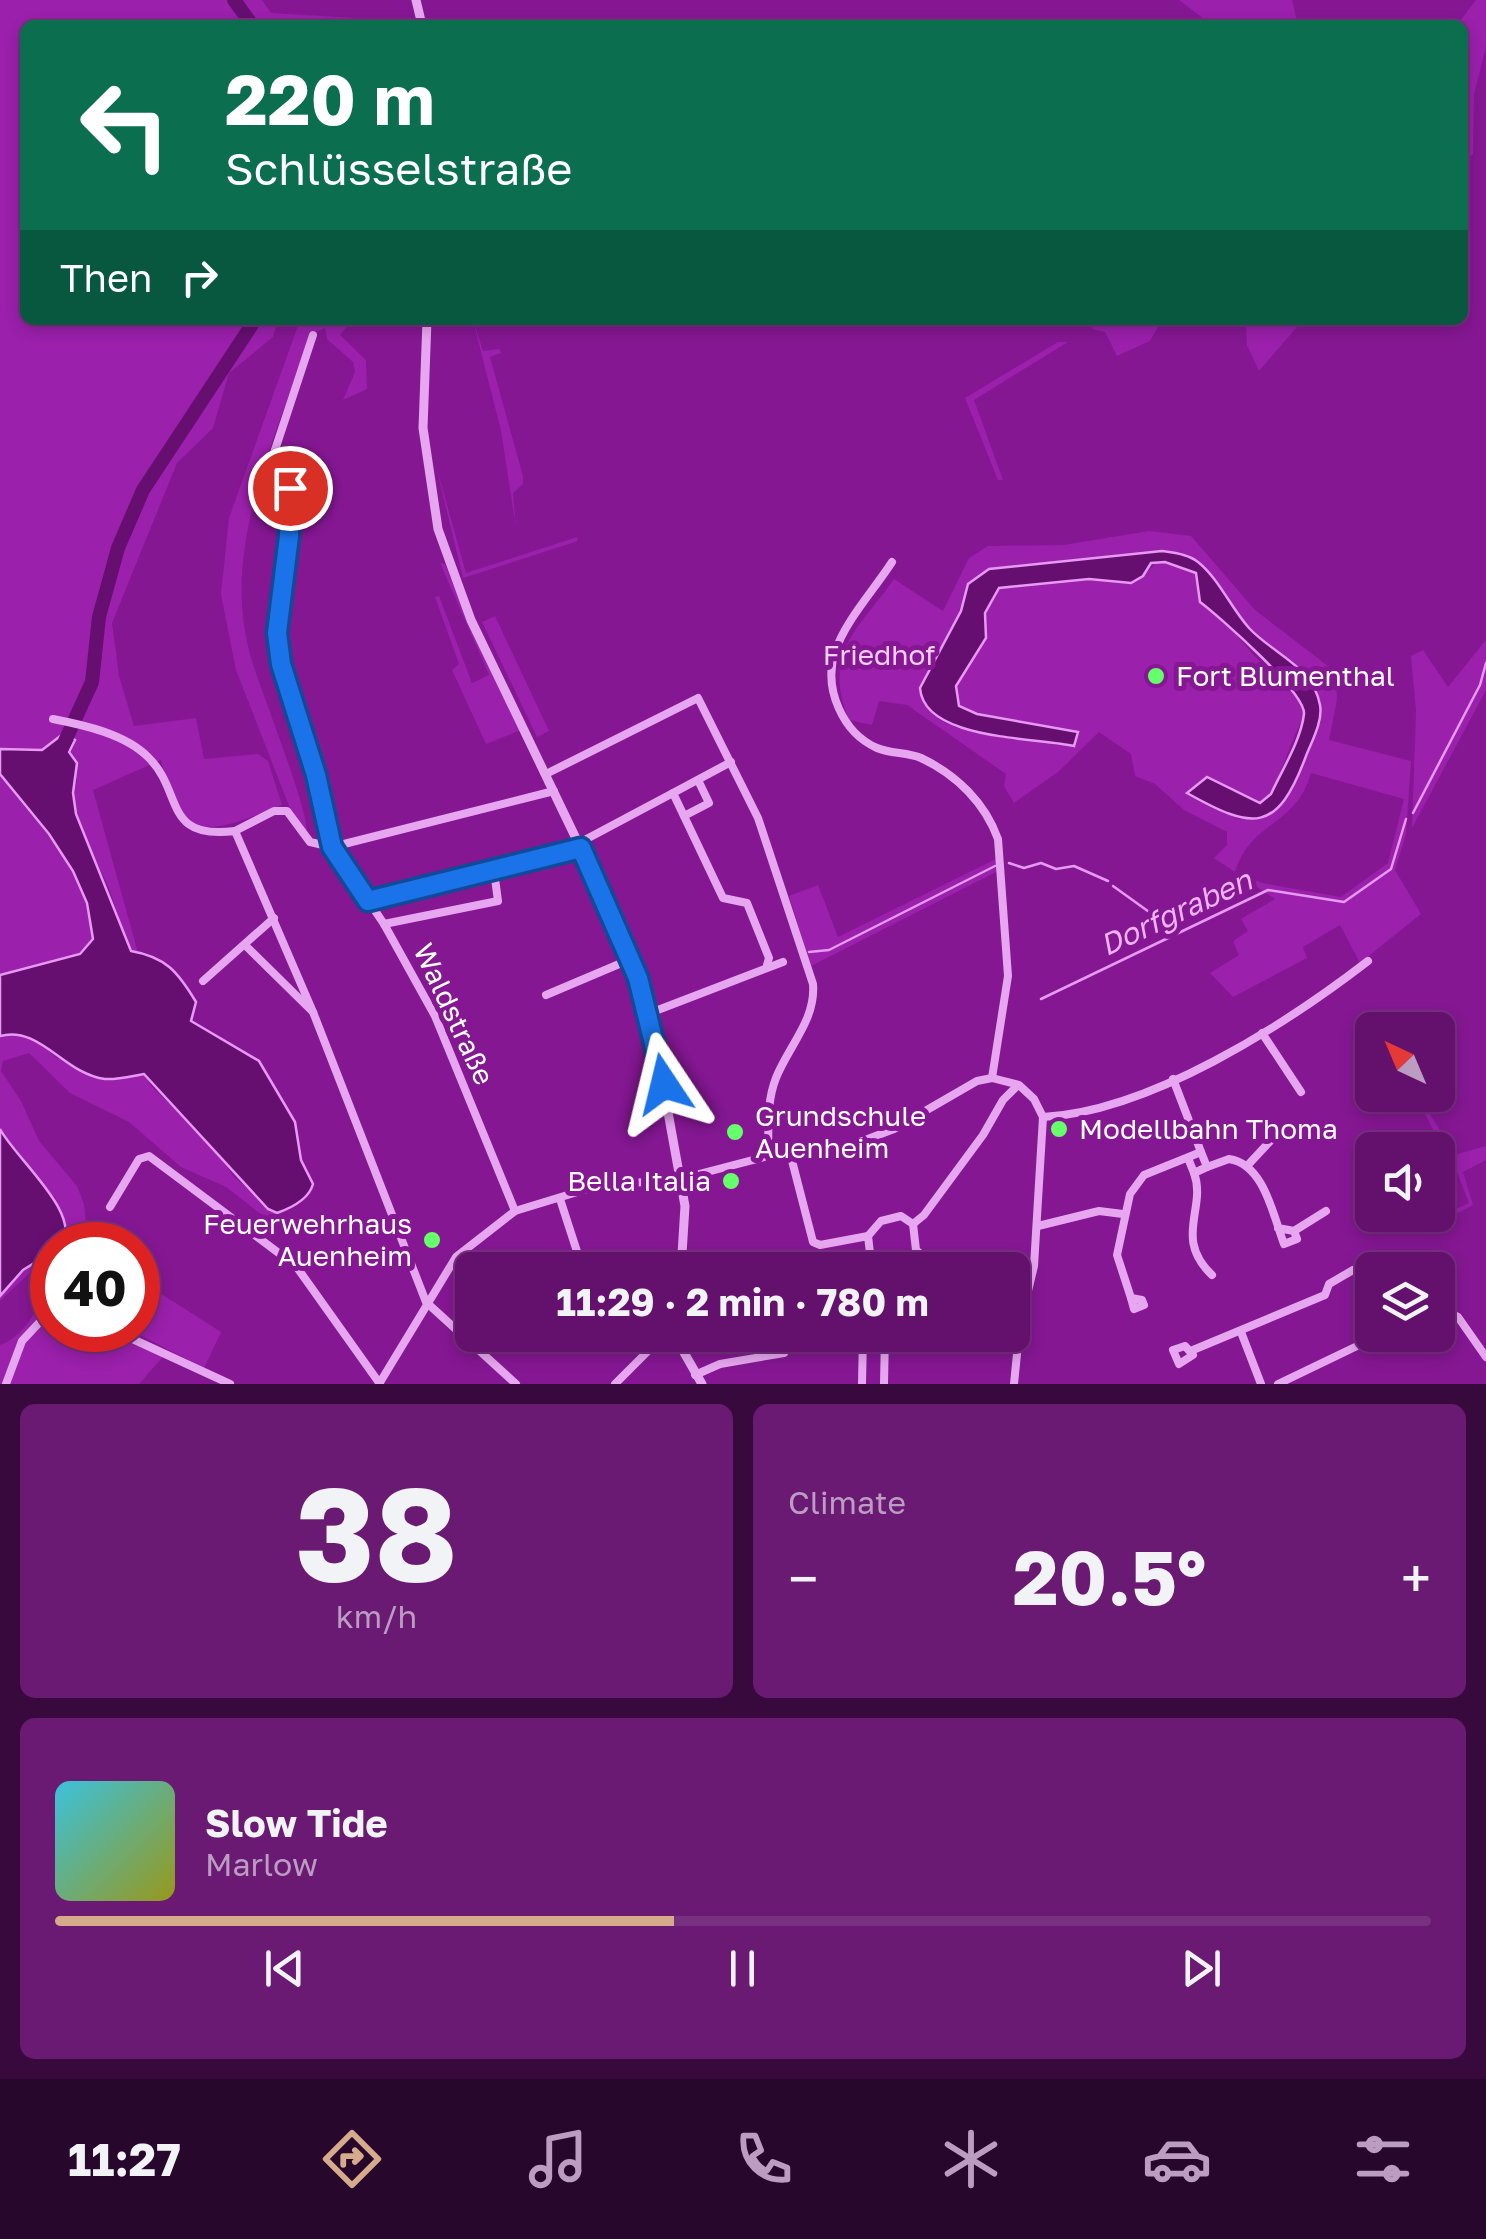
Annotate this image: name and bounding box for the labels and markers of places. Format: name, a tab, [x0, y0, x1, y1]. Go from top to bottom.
pin	[248, 446, 333, 531]
place label: Fort Blumenthal	[1176, 659, 1395, 692]
marker: Fort Blumenthal	[1145, 665, 1167, 687]
place label: Grundschule Auenheim	[755, 1099, 926, 1164]
place label: Modellbahn Thoma	[1079, 1112, 1338, 1145]
marker: Modellbahn Thoma	[1048, 1118, 1070, 1140]
marker: Grundschule Auenheim	[724, 1121, 746, 1143]
place label: Bella Italia	[567, 1164, 711, 1197]
marker: Bella Italia	[720, 1170, 742, 1192]
place label: Feuerwehrhaus Auenheim	[203, 1207, 412, 1272]
marker: Feuerwehrhaus Auenheim	[421, 1229, 443, 1251]

